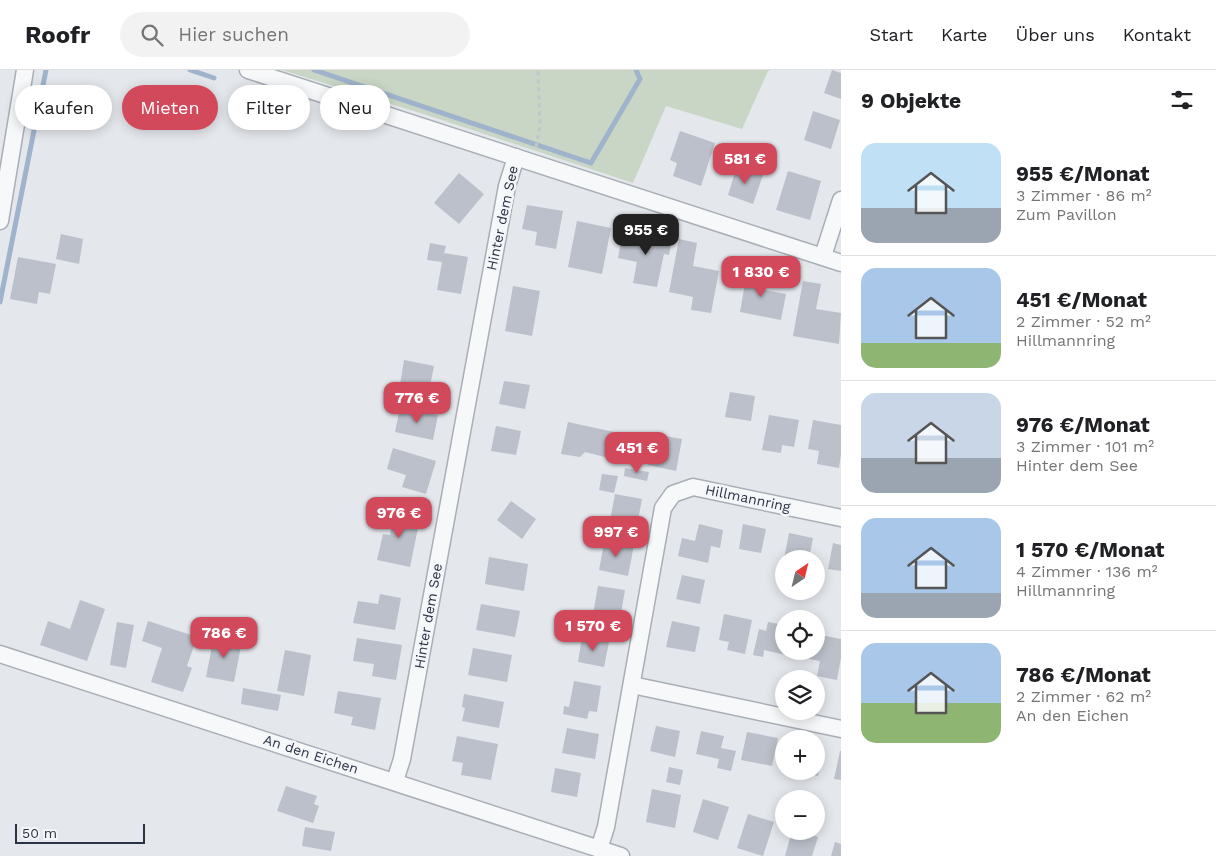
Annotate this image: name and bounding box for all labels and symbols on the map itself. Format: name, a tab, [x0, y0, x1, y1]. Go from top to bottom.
pin: 581 €	[710, 142, 780, 185]
street label: Hinter dem See	[483, 164, 521, 272]
pin: 955 €	[611, 214, 681, 256]
pin: 1 830 €	[715, 256, 807, 298]
pin: 776 €	[382, 382, 452, 424]
pin: 451 €	[602, 432, 672, 474]
street label: Hillmannring	[704, 481, 793, 515]
pin: 976 €	[364, 496, 434, 539]
pin: 997 €	[581, 516, 651, 558]
north arrow	[775, 550, 825, 600]
street label: Hinter dem See	[411, 562, 445, 670]
pin: 1 570 €	[547, 610, 639, 652]
pin: 786 €	[189, 616, 259, 659]
street label: An den Eichen	[262, 731, 360, 777]
scale bar	[15, 821, 145, 844]

